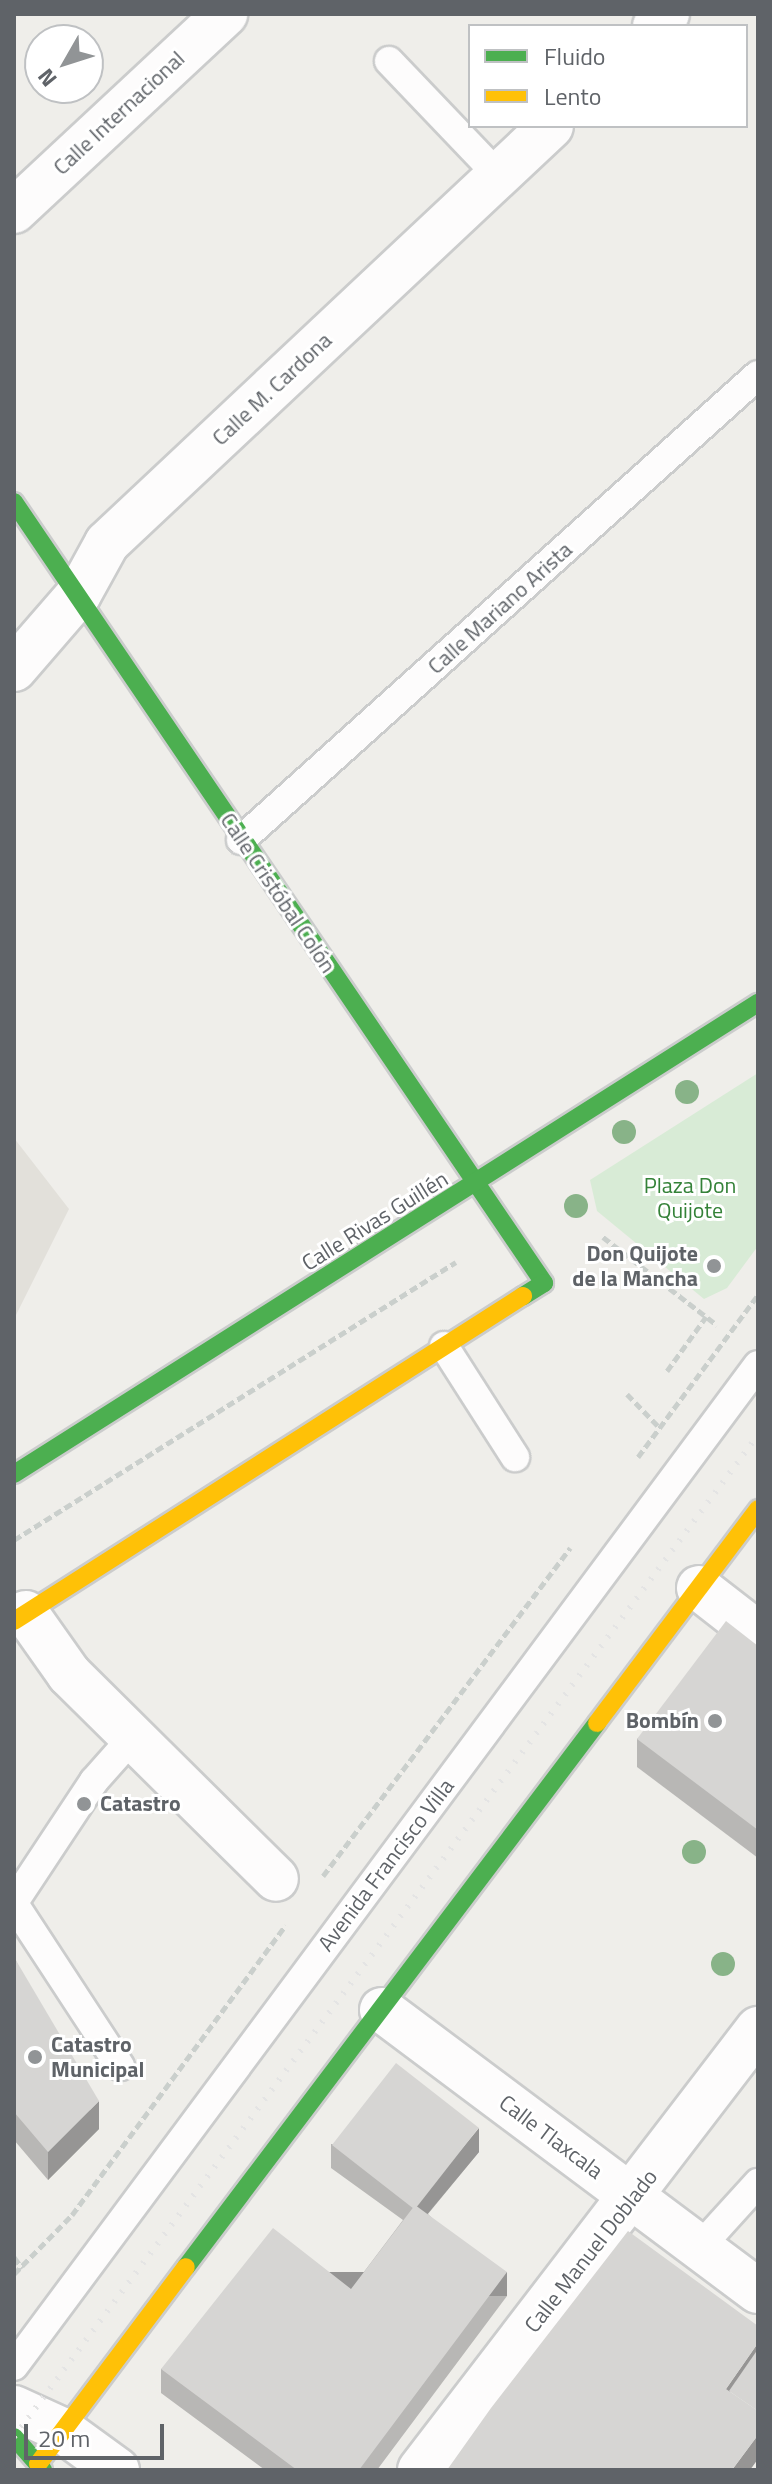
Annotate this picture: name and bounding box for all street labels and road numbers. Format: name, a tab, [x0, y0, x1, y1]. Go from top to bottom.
street label: Calle Internacional	[48, 46, 190, 180]
street label: Calle M. Cardona	[207, 327, 337, 451]
street label: Calle Mariano Arista	[422, 536, 578, 680]
street label: Calle Cristóbal Colón	[215, 808, 341, 978]
street label: Calle Rivas Guillén	[297, 1166, 453, 1276]
street label: Avenida Francisco Villa	[312, 1773, 460, 1957]
street label: Calle Tlaxcala	[494, 2089, 608, 2185]
street label: Calle Manuel Doblado	[519, 2164, 663, 2338]

